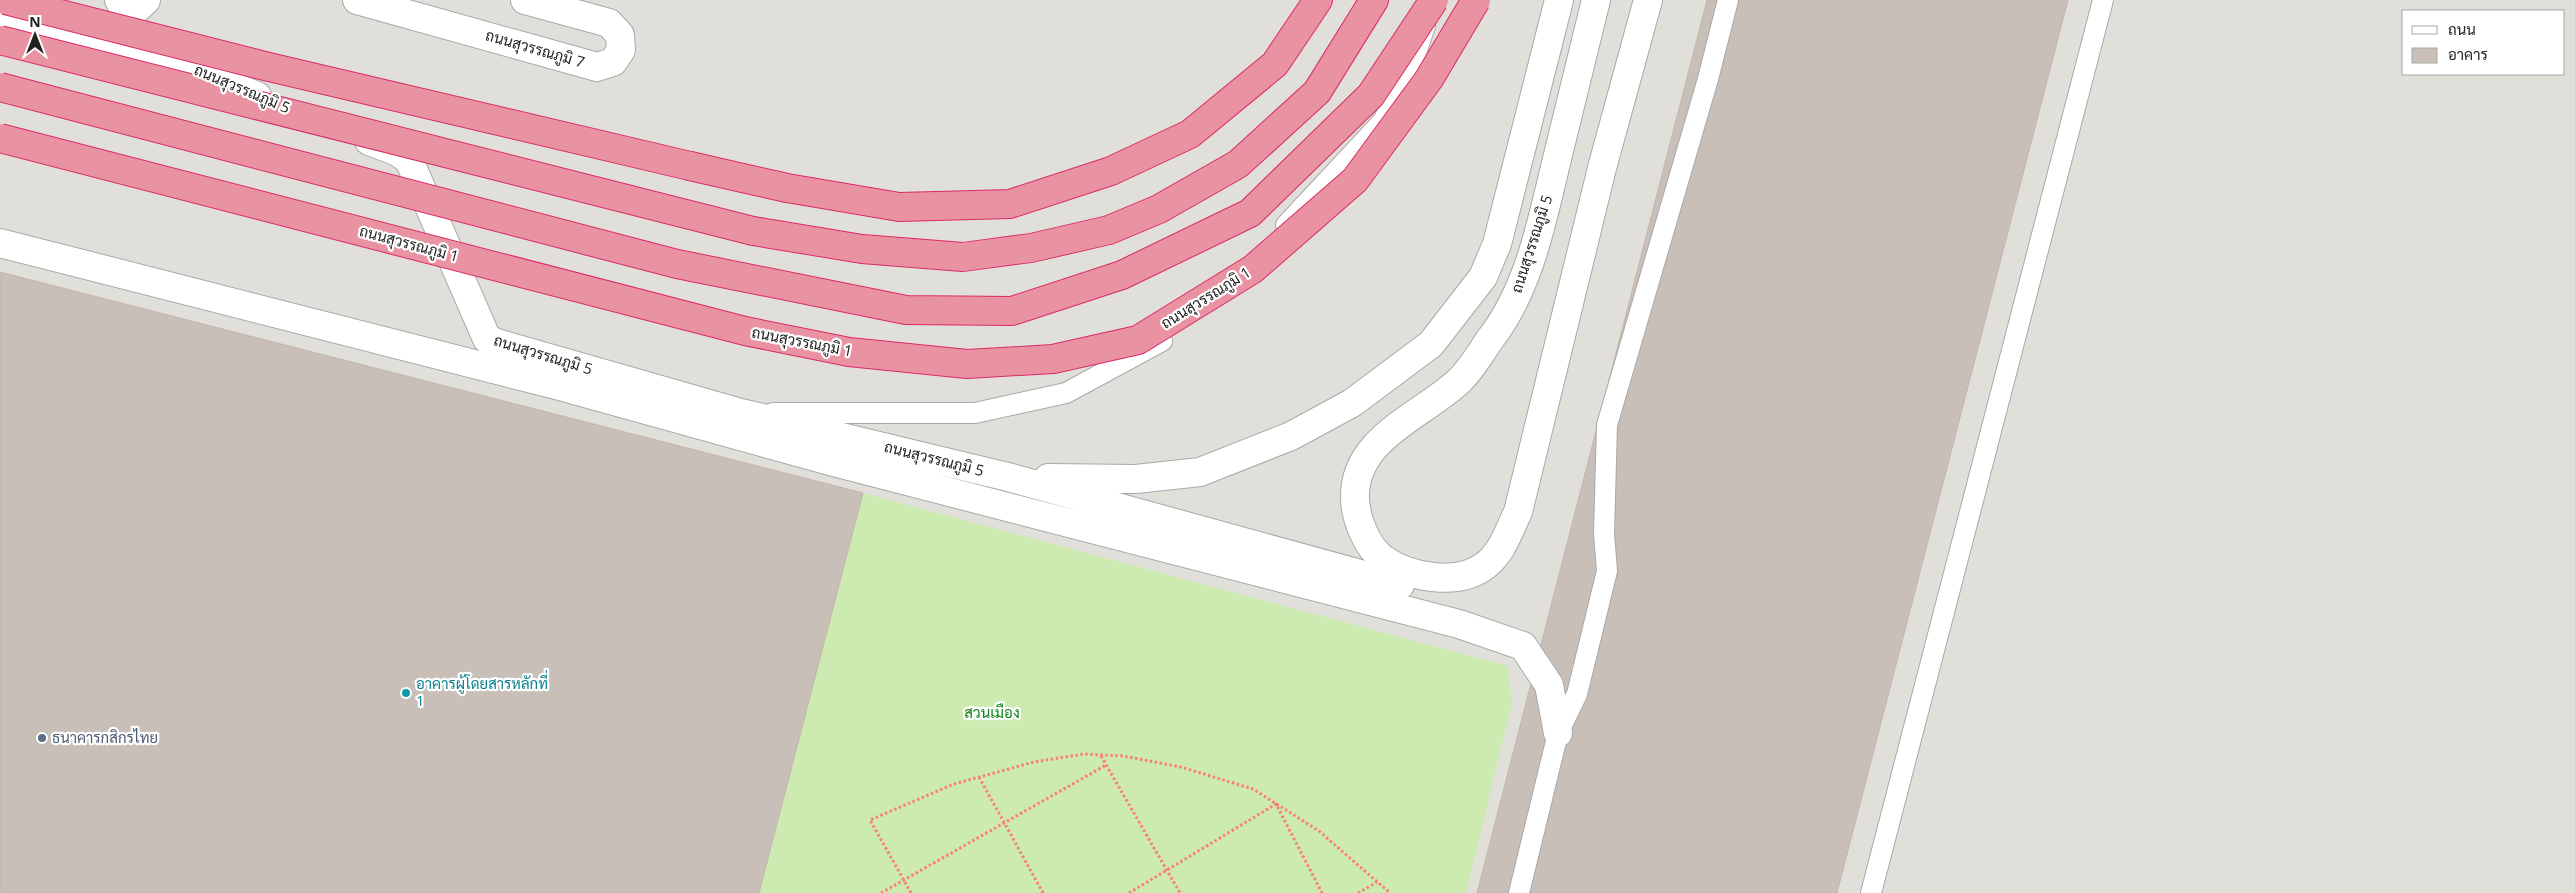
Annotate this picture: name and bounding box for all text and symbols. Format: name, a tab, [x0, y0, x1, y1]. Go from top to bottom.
north arrow	[10, 10, 60, 60]
legend	[2402, 10, 2565, 75]
text: N	[29, 12, 41, 31]
text: ถนน	[2448, 19, 2476, 39]
street label: ถนนสุวรรณภูมิ 7	[483, 24, 587, 74]
text: อาคาร	[2448, 44, 2488, 64]
street label: ถนนสุวรรณภูมิ 5	[191, 59, 293, 119]
street label: ถนนสุวรรณภูมิ 5	[1506, 192, 1558, 296]
street label: ถนนสุวรรณภูมิ 1	[357, 220, 461, 268]
street label: ถนนสุวรรณภูมิ 1	[1157, 262, 1255, 334]
street label: ถนนสุวรรณภูมิ 1	[750, 321, 854, 363]
street label: ถนนสุวรรณภูมิ 5	[491, 330, 595, 380]
street label: ถนนสุวรรณภูมิ 5	[882, 436, 986, 482]
place label: อาคารผู้โดยสารหลักที่ 1	[416, 669, 548, 710]
marker: อาคารผู้โดยสารหลักที่ 1	[400, 687, 412, 699]
park label: สวนเมือง	[964, 702, 1020, 722]
place label: ธนาคารกสิกรไทย	[52, 727, 158, 747]
marker: ธนาคารกสิกรไทย	[36, 732, 48, 744]

